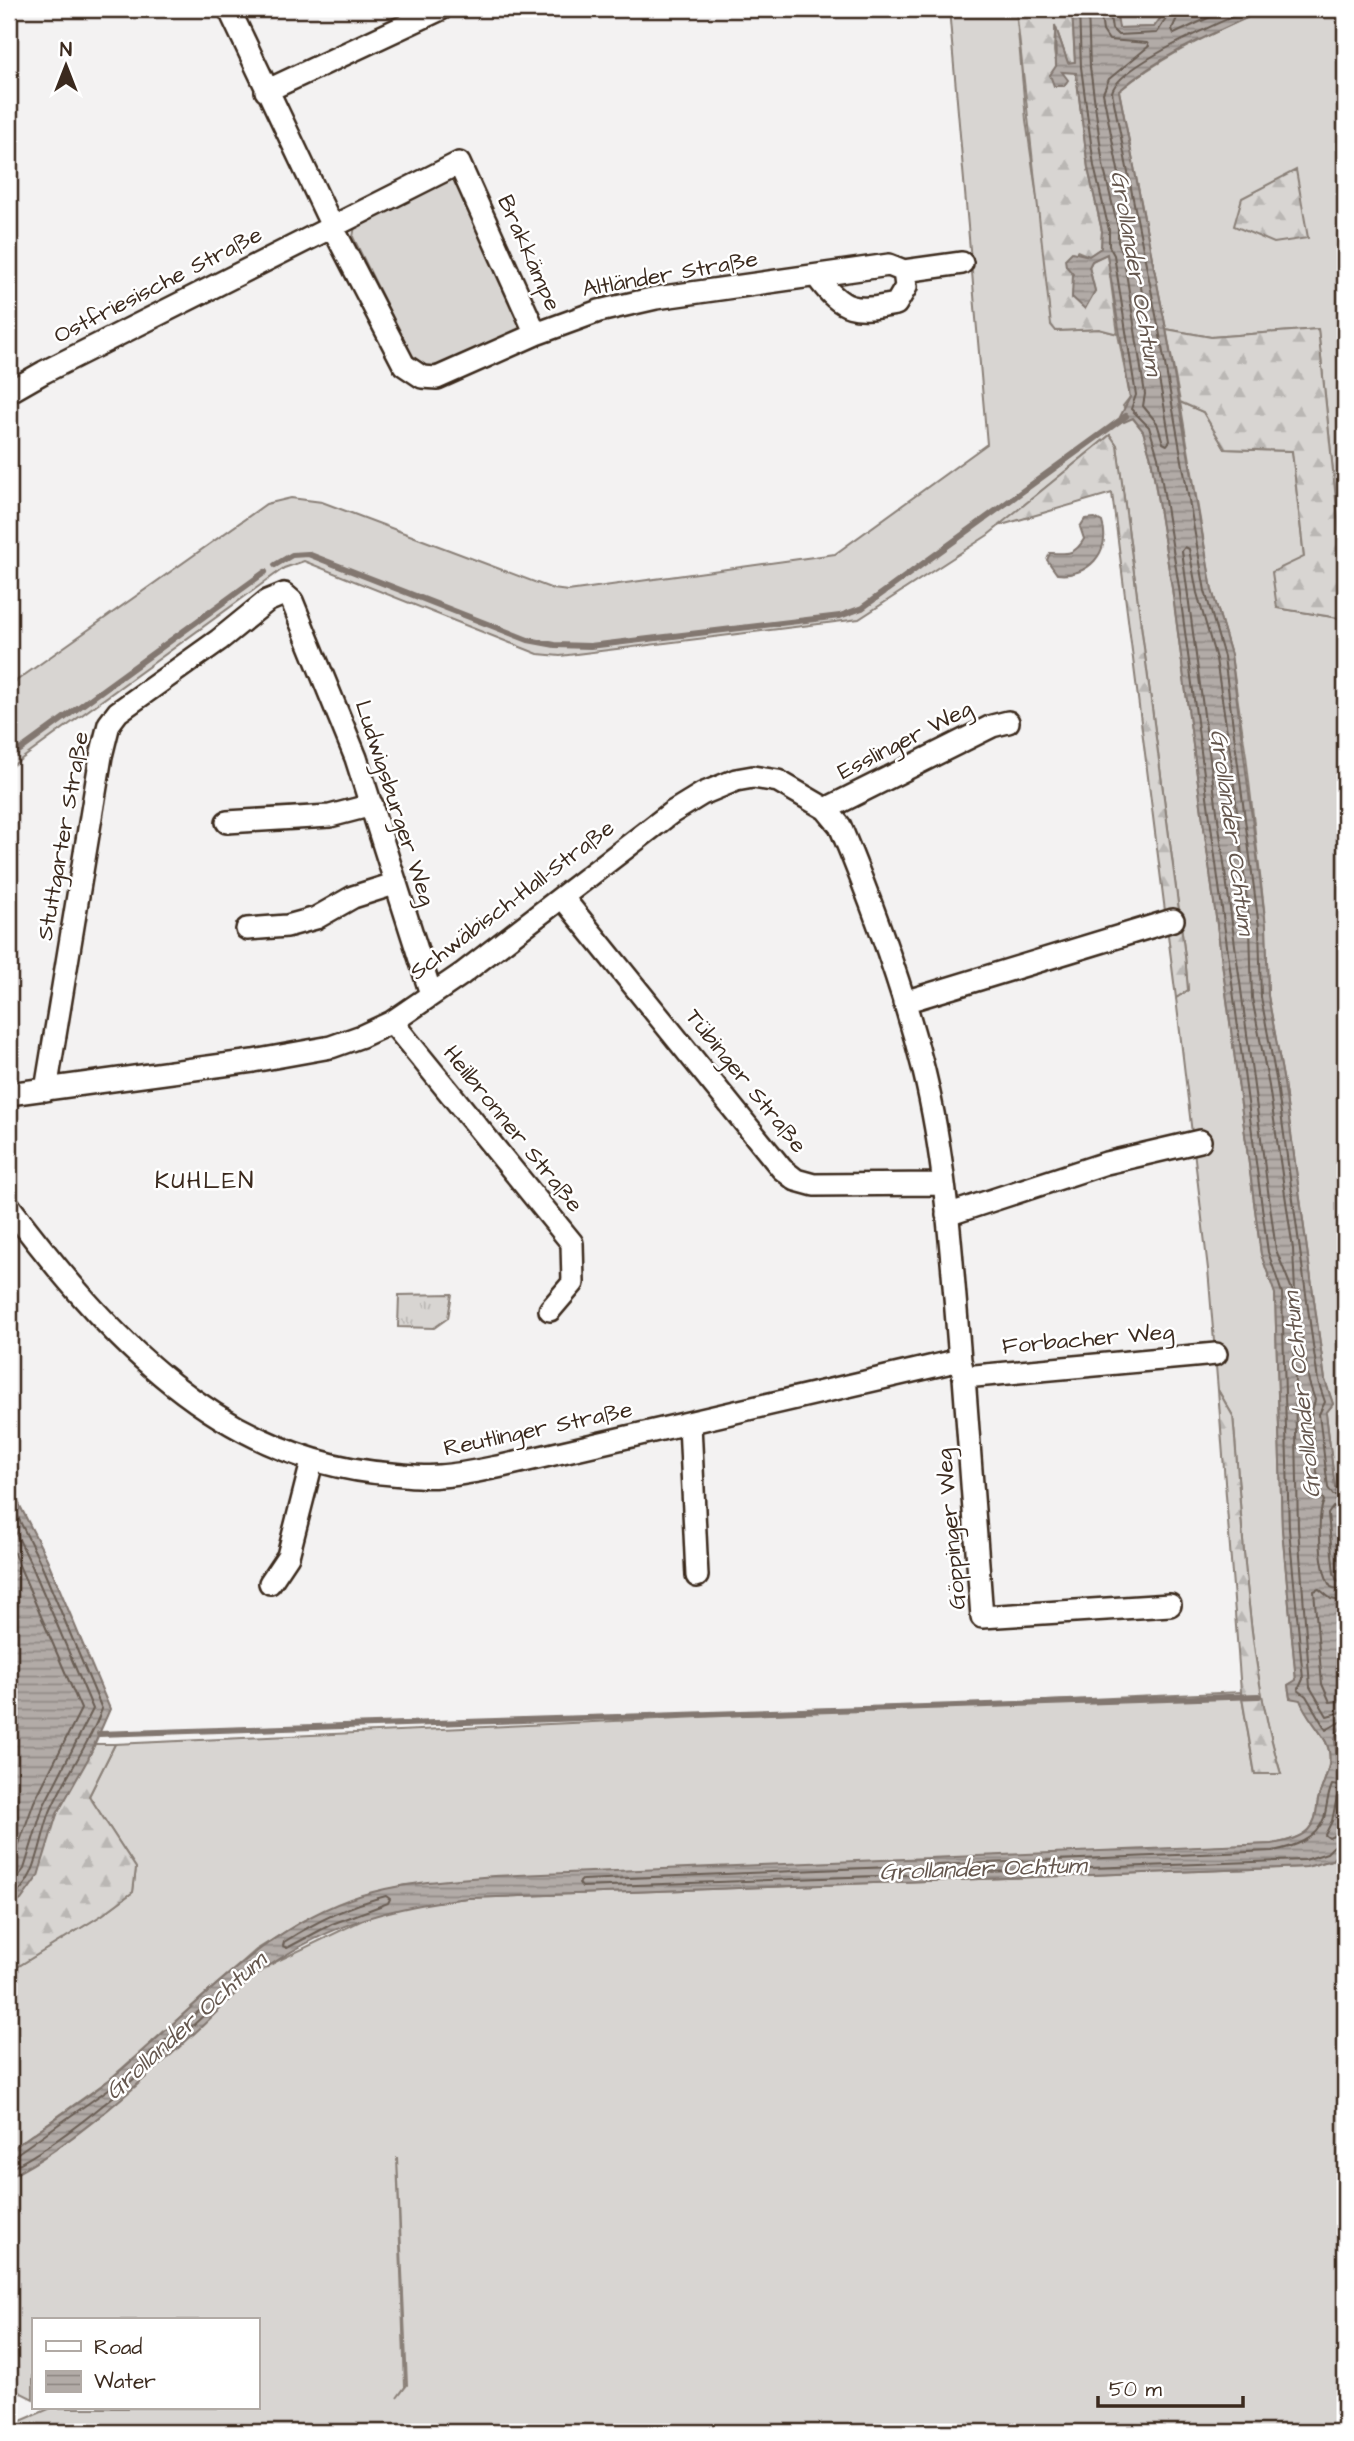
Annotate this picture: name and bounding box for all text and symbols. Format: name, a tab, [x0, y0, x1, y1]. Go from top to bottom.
north arrow	[32, 32, 102, 102]
text: N	[60, 37, 72, 64]
water label: Grollander Ochtum	[1101, 168, 1171, 380]
street label: Brakkämpe	[489, 190, 569, 316]
street label: Ostfriesische Straße	[48, 219, 268, 351]
street label: Altländer Straße	[580, 243, 760, 305]
street label: Esslinger Weg	[832, 692, 979, 789]
street label: Ludwigsburger Weg	[346, 696, 443, 910]
water label: Grollander Ochtum	[1201, 727, 1264, 939]
street label: Stuttgarter Straße	[29, 729, 98, 943]
street label: Schwäbisch-Hall-Straße	[403, 812, 621, 988]
street label: Tübinger Straße	[677, 1002, 814, 1161]
street label: Heilbronner Straße	[436, 1039, 590, 1219]
district label: KUHLEN	[155, 1164, 255, 1198]
water label: Grollander Ochtum	[1274, 1288, 1330, 1500]
street label: Forbacher Weg	[1001, 1316, 1175, 1363]
street label: Reutlinger Straße	[441, 1393, 635, 1466]
street label: Göppinger Weg	[928, 1447, 975, 1611]
water label: Grollander Ochtum	[879, 1848, 1089, 1890]
water label: Grollander Ochtum	[98, 1943, 276, 2108]
legend	[32, 2318, 259, 2410]
text: Road	[94, 2333, 142, 2362]
scale bar	[1098, 2364, 1244, 2408]
text: Water	[94, 2367, 156, 2396]
text: 50 m	[1109, 2375, 1163, 2404]

